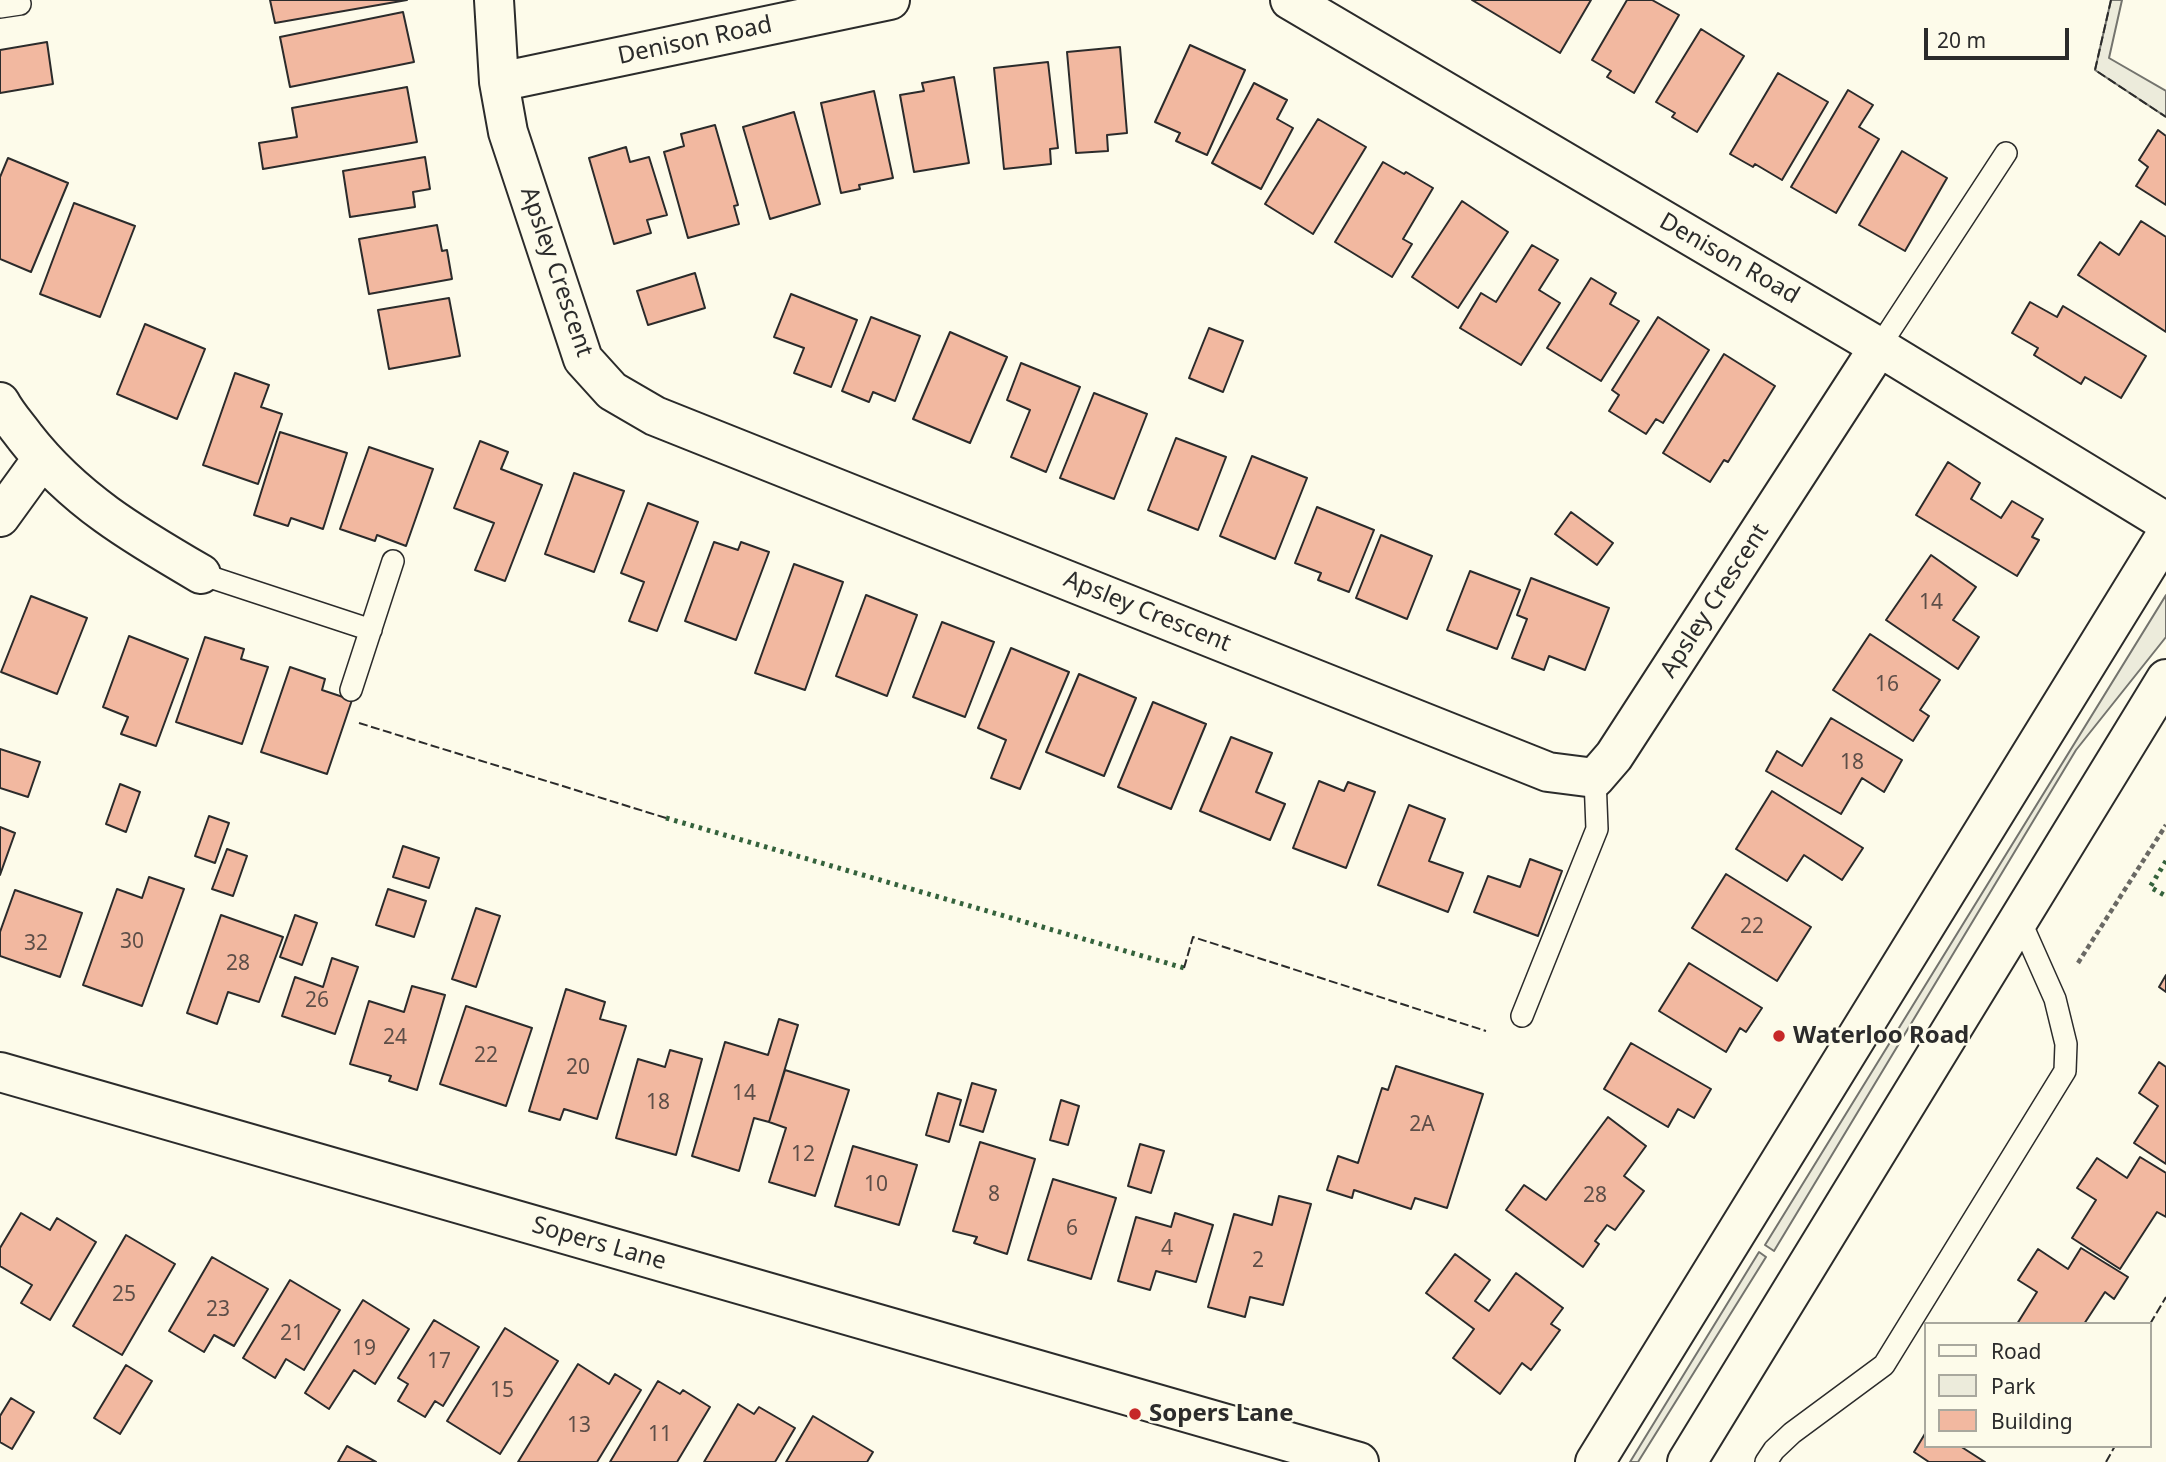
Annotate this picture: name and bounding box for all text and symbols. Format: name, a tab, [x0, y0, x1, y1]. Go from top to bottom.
street label: Denison Road	[615, 11, 775, 71]
scale bar	[1928, 14, 2073, 58]
text: 20 m	[1937, 26, 1986, 54]
street label: Apsley Crescent	[513, 183, 599, 361]
street label: Denison Road	[1654, 207, 1804, 311]
street label: Apsley Crescent	[1655, 519, 1775, 683]
street label: Apsley Crescent	[1059, 565, 1235, 659]
house number: 14	[1919, 590, 1943, 616]
house number: 16	[1875, 672, 1899, 698]
house number: 18	[1840, 750, 1864, 776]
house number: 22	[1740, 914, 1764, 940]
house number: 30	[120, 929, 144, 955]
house number: 32	[24, 931, 48, 957]
house number: 28	[226, 951, 250, 977]
house number: 26	[305, 988, 329, 1014]
place label: Waterloo Road	[1793, 1022, 1969, 1050]
house number: 24	[383, 1025, 407, 1051]
marker: Waterloo Road	[1771, 1028, 1787, 1044]
house number: 22	[474, 1043, 498, 1069]
house number: 20	[566, 1055, 590, 1081]
house number: 14	[732, 1081, 756, 1107]
house number: 18	[646, 1090, 670, 1116]
house number: 2A	[1409, 1112, 1435, 1138]
house number: 12	[791, 1142, 815, 1168]
house number: 10	[864, 1172, 888, 1198]
house number: 8	[988, 1182, 1000, 1208]
house number: 28	[1583, 1183, 1607, 1209]
street label: Sopers Lane	[529, 1211, 669, 1277]
house number: 6	[1066, 1216, 1078, 1242]
house number: 4	[1161, 1236, 1173, 1262]
house number: 2	[1252, 1248, 1264, 1274]
house number: 25	[112, 1282, 136, 1308]
house number: 23	[206, 1297, 230, 1323]
house number: 21	[280, 1321, 304, 1347]
legend	[1924, 1322, 2152, 1448]
house number: 19	[352, 1336, 376, 1362]
text: Road	[1991, 1337, 2041, 1365]
house number: 17	[427, 1349, 451, 1375]
text: Park	[1991, 1372, 2035, 1400]
house number: 15	[490, 1378, 514, 1404]
place label: Sopers Lane	[1149, 1400, 1293, 1428]
marker: Sopers Lane	[1127, 1406, 1143, 1422]
text: Building	[1991, 1407, 2073, 1435]
house number: 13	[567, 1413, 591, 1439]
house number: 11	[648, 1422, 672, 1448]

